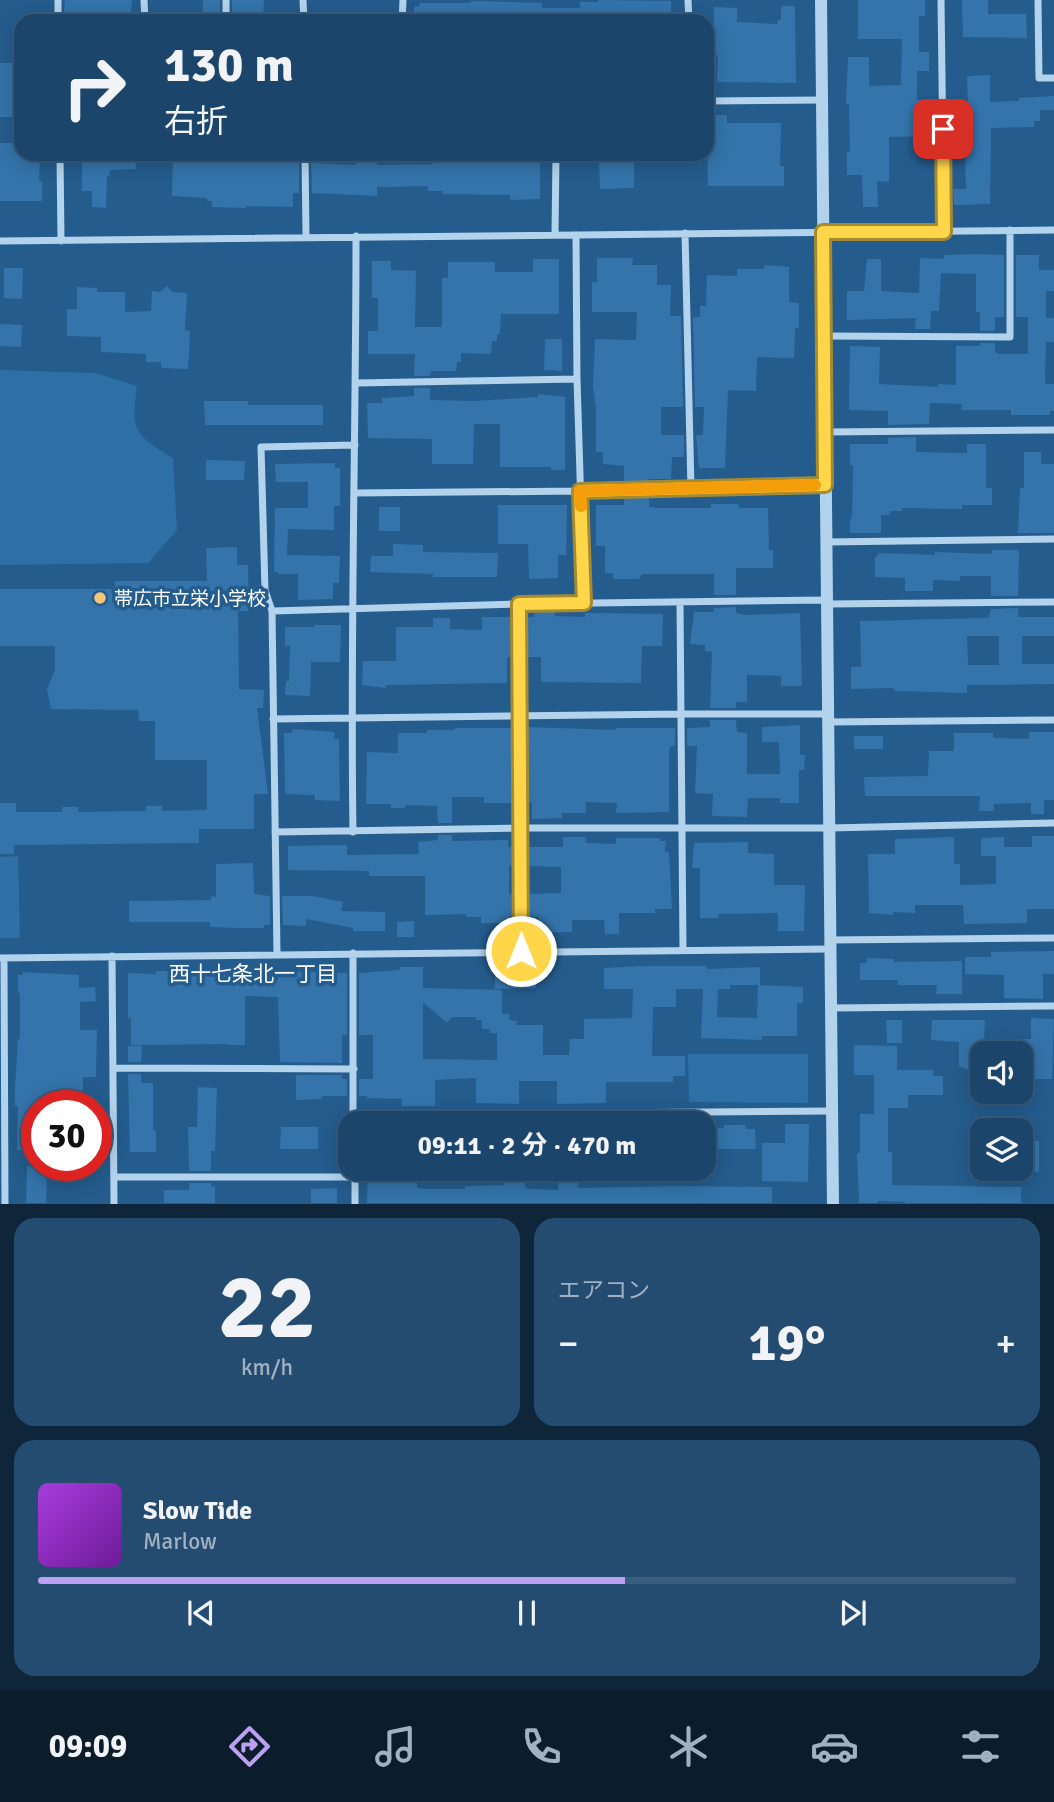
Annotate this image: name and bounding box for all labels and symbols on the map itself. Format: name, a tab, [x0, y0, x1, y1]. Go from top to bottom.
pin	[913, 99, 973, 159]
place label: 帯広市立栄小学校	[114, 587, 266, 611]
marker: 帯広市立栄小学校	[92, 590, 108, 606]
position arrow	[484, 914, 558, 988]
district label: 西十七条北一丁目	[169, 961, 337, 987]
speed limit sign: 30	[21, 1090, 112, 1181]

